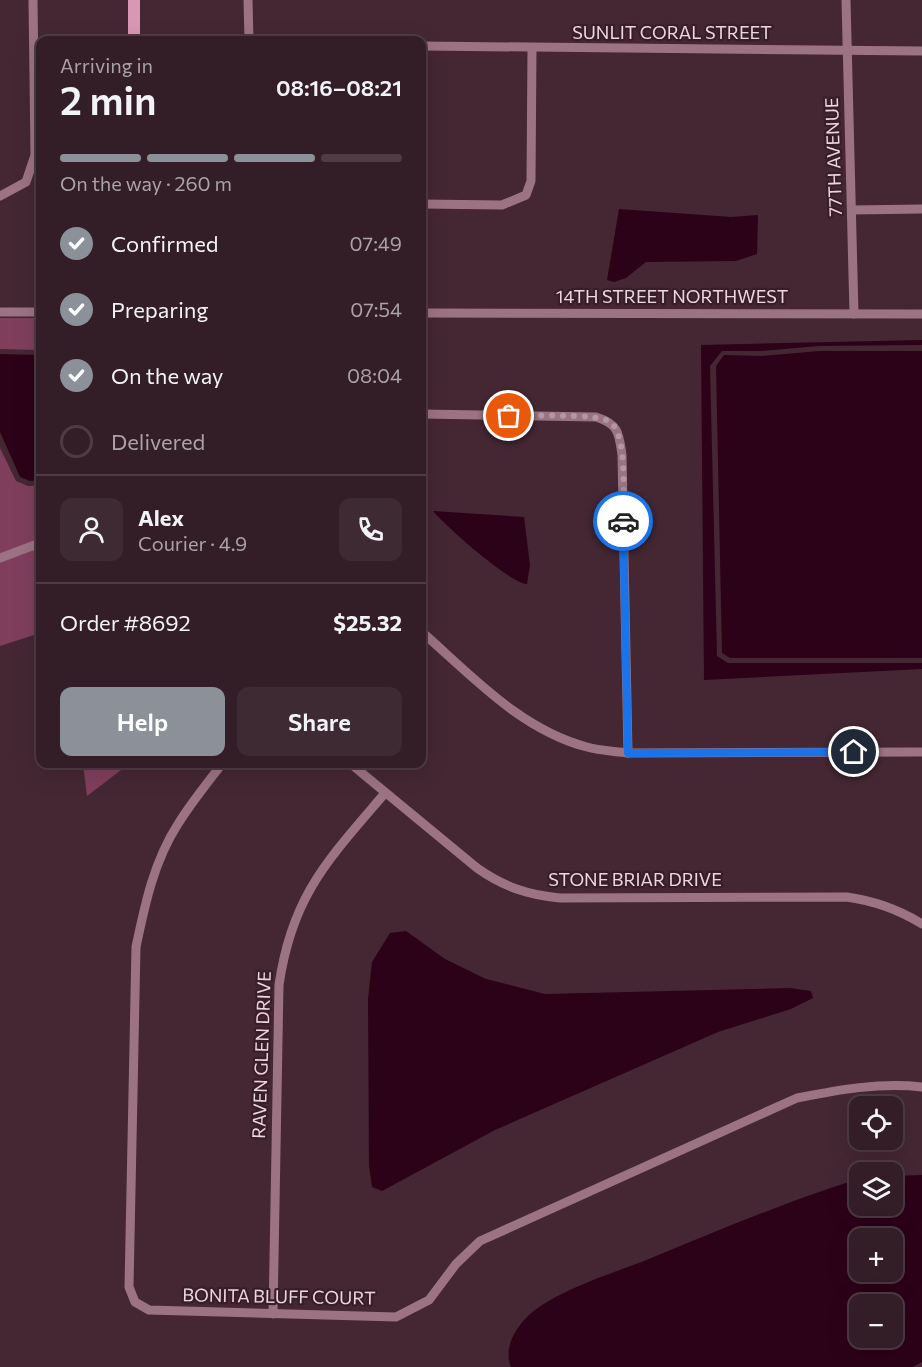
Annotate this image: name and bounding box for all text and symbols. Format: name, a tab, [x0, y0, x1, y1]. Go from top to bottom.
street label: SUNLIT CORAL STREET	[572, 21, 772, 43]
text: Arriving in	[60, 53, 153, 77]
text: 08:16–08:21	[276, 74, 402, 101]
text: 2 min	[60, 75, 157, 123]
street label: 77TH AVENUE	[820, 97, 846, 217]
text: On the way · 260 m	[60, 171, 232, 195]
icon: check	[60, 227, 93, 260]
text: Confirmed	[111, 230, 218, 257]
text: 07:49	[350, 231, 402, 255]
street label: 14TH STREET NORTHWEST	[556, 285, 788, 307]
icon: check	[60, 293, 93, 326]
text: Preparing	[111, 296, 208, 323]
text: 07:54	[350, 297, 402, 321]
icon: check	[60, 359, 93, 392]
text: On the way	[111, 362, 223, 389]
text: 08:04	[347, 363, 402, 387]
pin	[483, 390, 534, 441]
icon: bag	[492, 399, 525, 432]
text: Delivered	[111, 428, 205, 455]
courier	[593, 491, 653, 551]
button: person	[60, 498, 123, 561]
button: phone	[339, 498, 402, 561]
text: Alex	[138, 504, 184, 531]
icon: car	[607, 505, 640, 538]
text: Courier · 4.9	[138, 531, 247, 555]
text: Order #8692	[60, 609, 191, 636]
text: $25.32	[333, 609, 402, 636]
button: Help	[60, 687, 225, 756]
button: Share	[237, 687, 402, 756]
pin	[828, 726, 879, 777]
icon: home	[837, 735, 870, 768]
street label: STONE BRIAR DRIVE	[548, 868, 722, 890]
street label: RAVEN GLEN DRIVE	[247, 971, 275, 1139]
map controls	[849, 1096, 903, 1348]
button: locate	[849, 1096, 903, 1150]
button: layers	[849, 1162, 903, 1216]
button: +	[849, 1228, 903, 1282]
street label: BONITA BLUFF COURT	[182, 1283, 376, 1309]
button: −	[849, 1294, 903, 1348]

